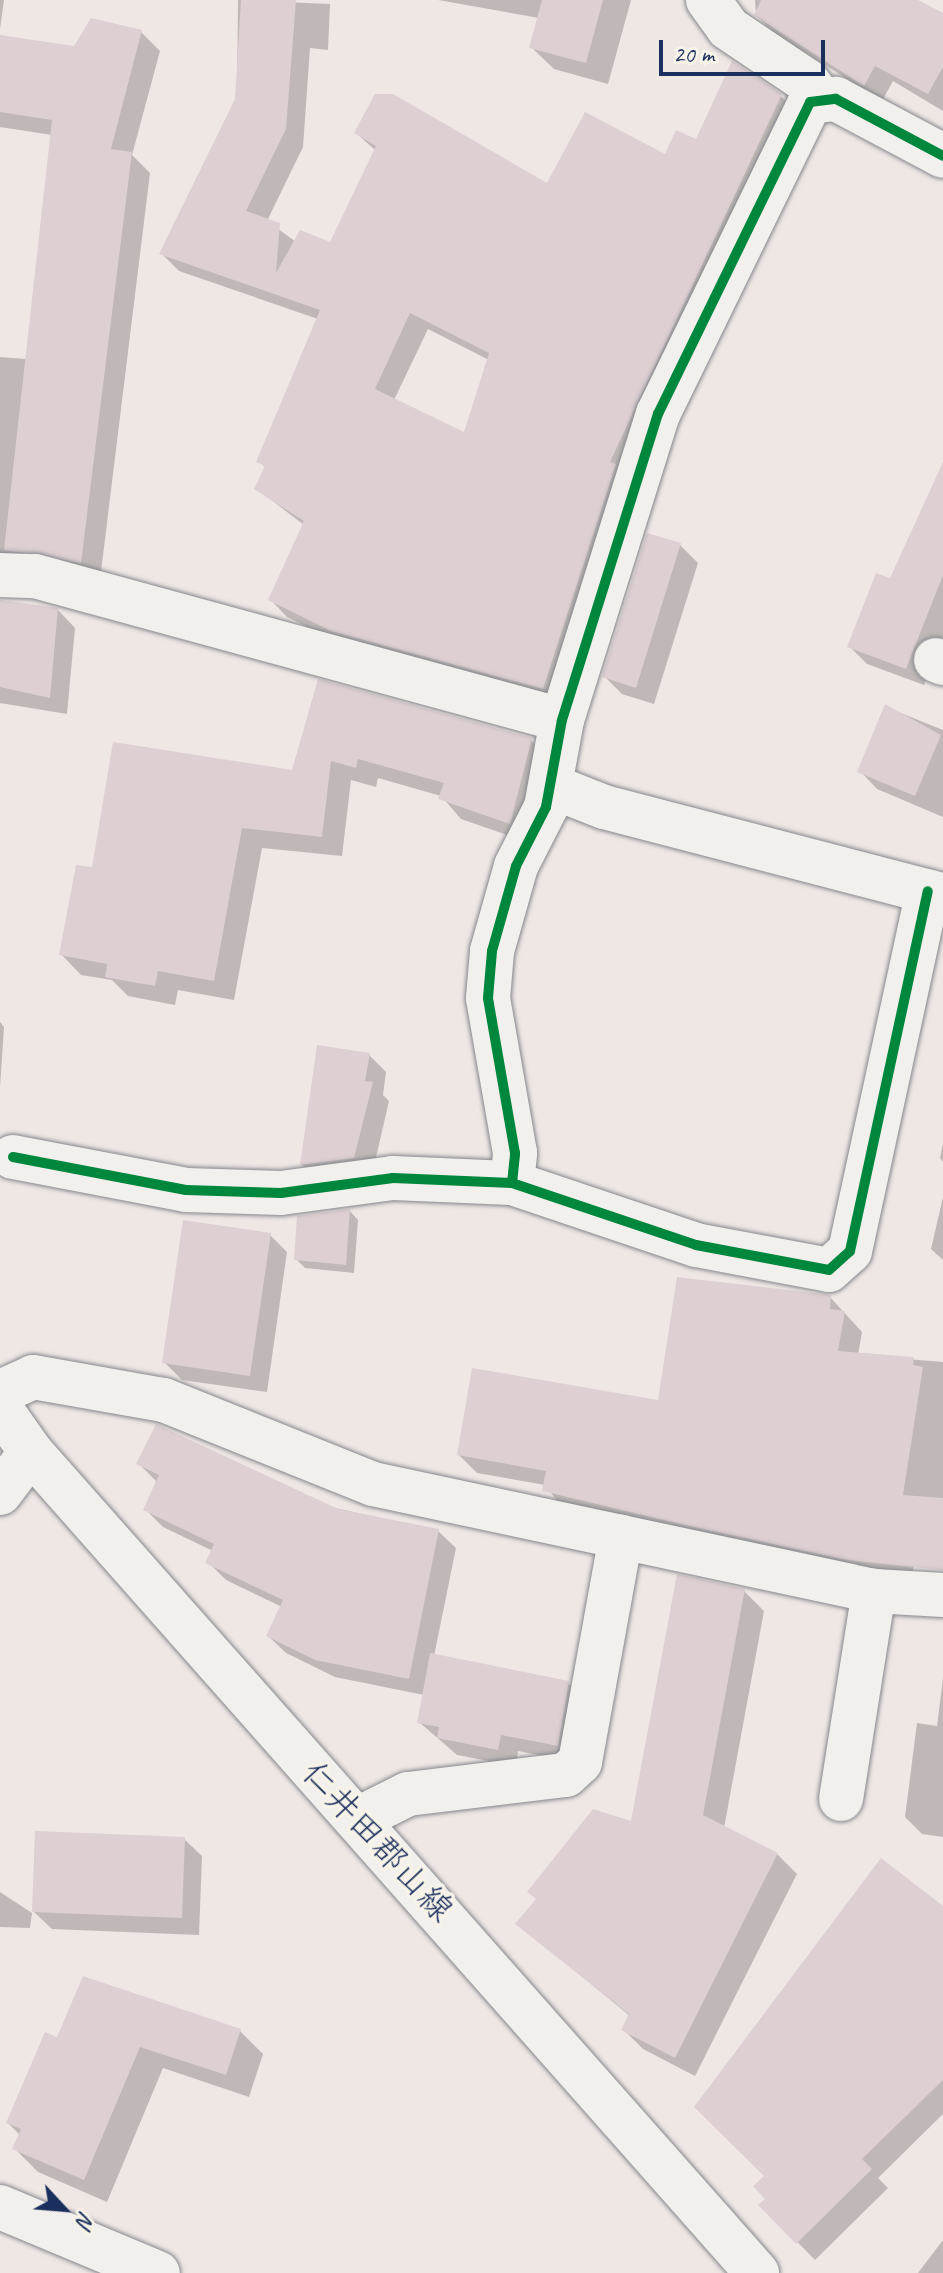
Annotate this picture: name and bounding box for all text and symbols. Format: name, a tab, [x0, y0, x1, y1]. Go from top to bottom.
scale bar	[663, 24, 829, 74]
text: 20 m	[673, 39, 714, 69]
street label: 仁井田郡山線	[294, 1752, 462, 1930]
north arrow	[24, 2169, 104, 2249]
text: N	[70, 2207, 101, 2232]

